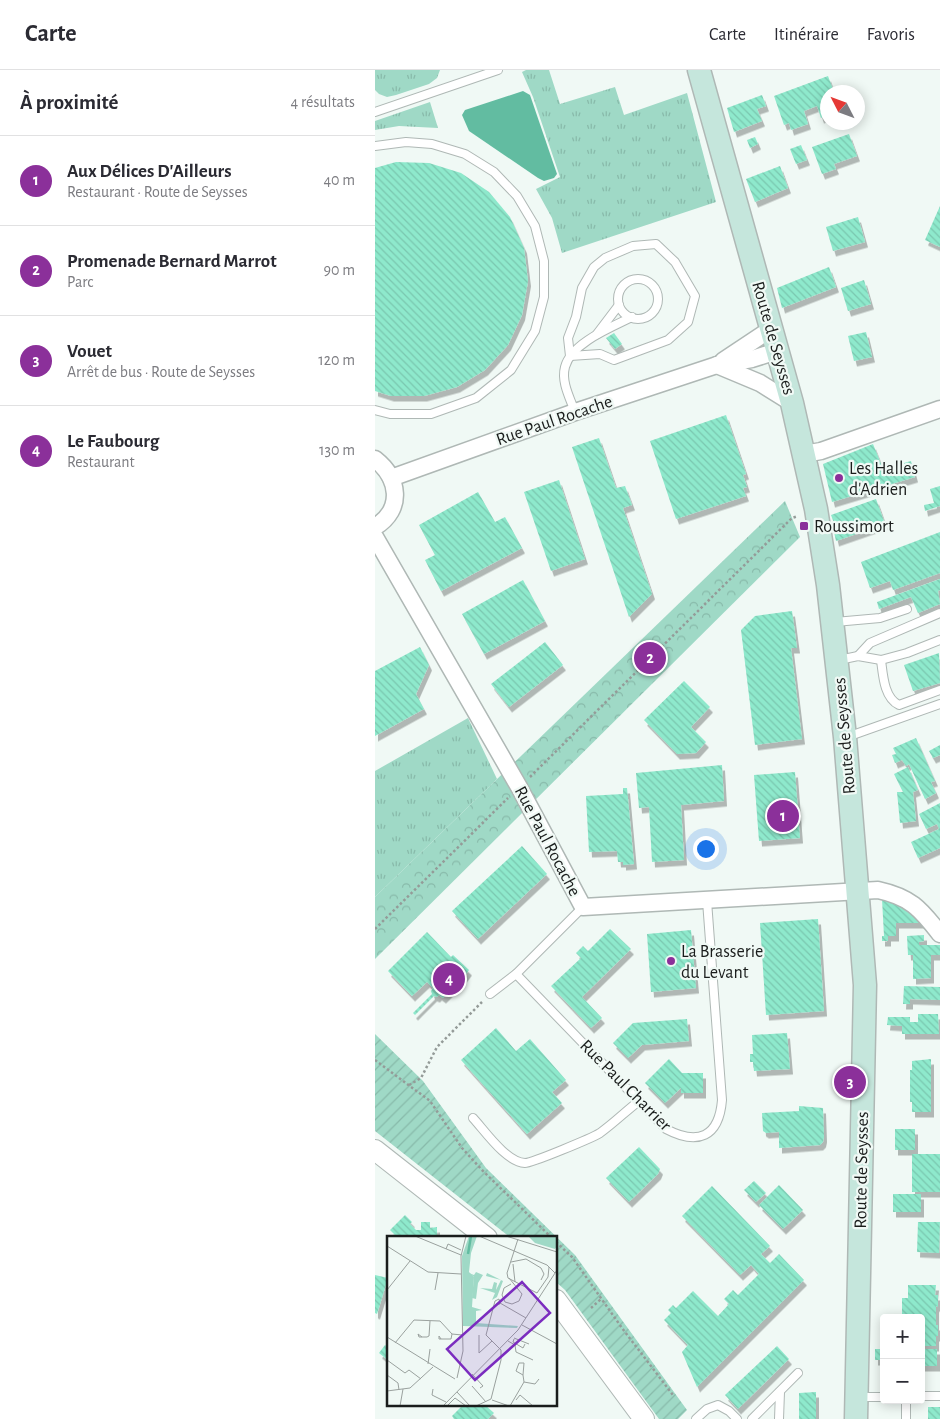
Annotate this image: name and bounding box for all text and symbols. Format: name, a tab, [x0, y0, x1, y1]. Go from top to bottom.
text: Carte	[25, 22, 77, 46]
text: Carte	[709, 26, 746, 44]
text: Itinéraire	[774, 26, 839, 44]
text: Favoris	[867, 26, 915, 44]
north arrow	[820, 85, 865, 130]
text: À proximité	[20, 92, 118, 113]
text: 4 résultats	[291, 94, 355, 110]
text: Aux Délices D'Ailleurs	[67, 162, 232, 181]
text: 1	[33, 172, 39, 188]
text: 40 m	[323, 172, 355, 188]
text: Restaurant · Route de Seysses	[67, 184, 248, 200]
text: Promenade Bernard Marrot	[67, 252, 277, 271]
text: 2	[32, 262, 40, 278]
text: 90 m	[324, 262, 355, 278]
text: Parc	[67, 274, 93, 290]
street label: Route de Seysses	[748, 280, 798, 397]
text: Vouet	[67, 342, 112, 361]
text: 3	[33, 352, 39, 368]
text: 120 m	[318, 352, 355, 368]
text: Arrêt de bus · Route de Seysses	[67, 364, 255, 380]
street label: Rue Paul Rocache	[494, 393, 615, 449]
text: Le Faubourg	[67, 432, 159, 451]
text: 4	[32, 442, 40, 458]
text: 130 m	[319, 442, 355, 458]
text: Restaurant	[67, 454, 135, 470]
place label: Les Halles d'Adrien	[849, 460, 918, 499]
marker: Les Halles d'Adrien	[833, 472, 845, 484]
place label: Roussimort	[814, 518, 894, 536]
marker: Roussimort	[798, 520, 810, 532]
pin: 2	[634, 639, 666, 677]
street label: Route de Seysses	[831, 677, 859, 795]
street label: Rue Paul Rocache	[511, 784, 584, 899]
pin: 1	[767, 797, 799, 835]
your location	[693, 836, 719, 862]
place label: La Brasserie du Levant	[681, 943, 763, 982]
marker: La Brasserie du Levant	[665, 955, 677, 967]
pin: 4	[433, 960, 465, 998]
street label: Rue Paul Charrier	[576, 1037, 674, 1135]
pin: 3	[834, 1063, 866, 1101]
street label: Route de Seysses	[852, 1111, 872, 1229]
inset map	[387, 1236, 557, 1406]
map controls	[880, 1314, 925, 1404]
button: +	[880, 1314, 925, 1359]
button: −	[880, 1359, 925, 1404]

